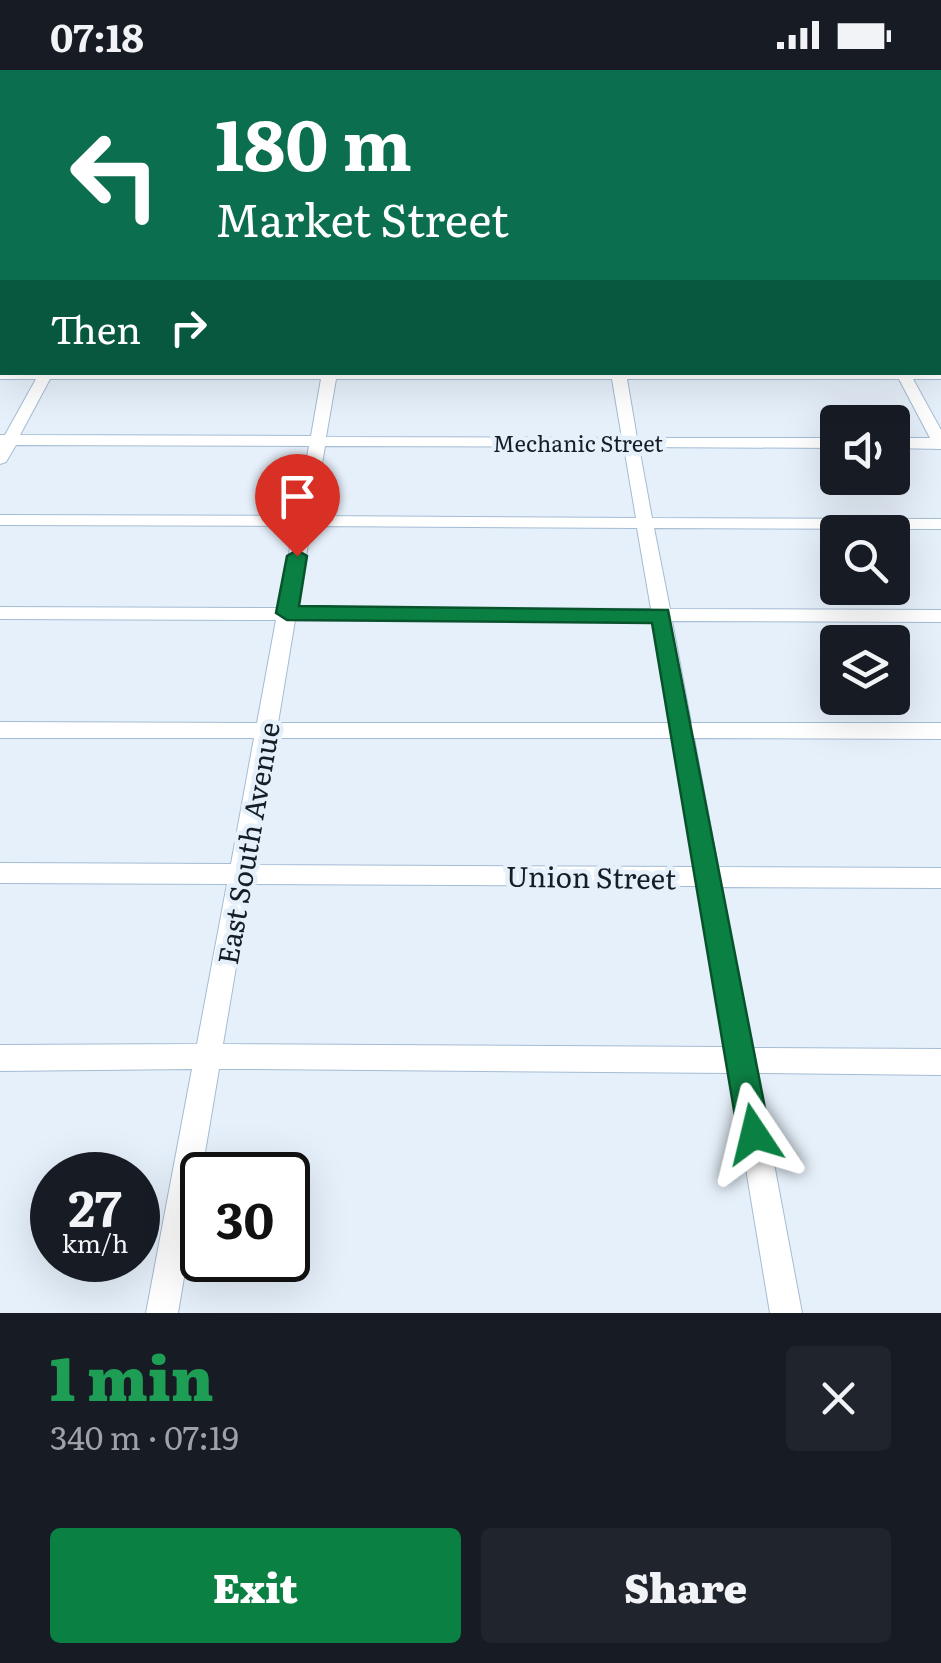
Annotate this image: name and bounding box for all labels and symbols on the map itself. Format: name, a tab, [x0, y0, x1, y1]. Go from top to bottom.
street label: Mechanic Street	[493, 426, 663, 459]
pin	[255, 454, 340, 557]
street label: East South Avenue	[205, 718, 289, 968]
street label: Union Street	[505, 854, 677, 898]
position arrow	[702, 1082, 806, 1186]
speed limit sign: 30	[180, 1152, 310, 1282]

